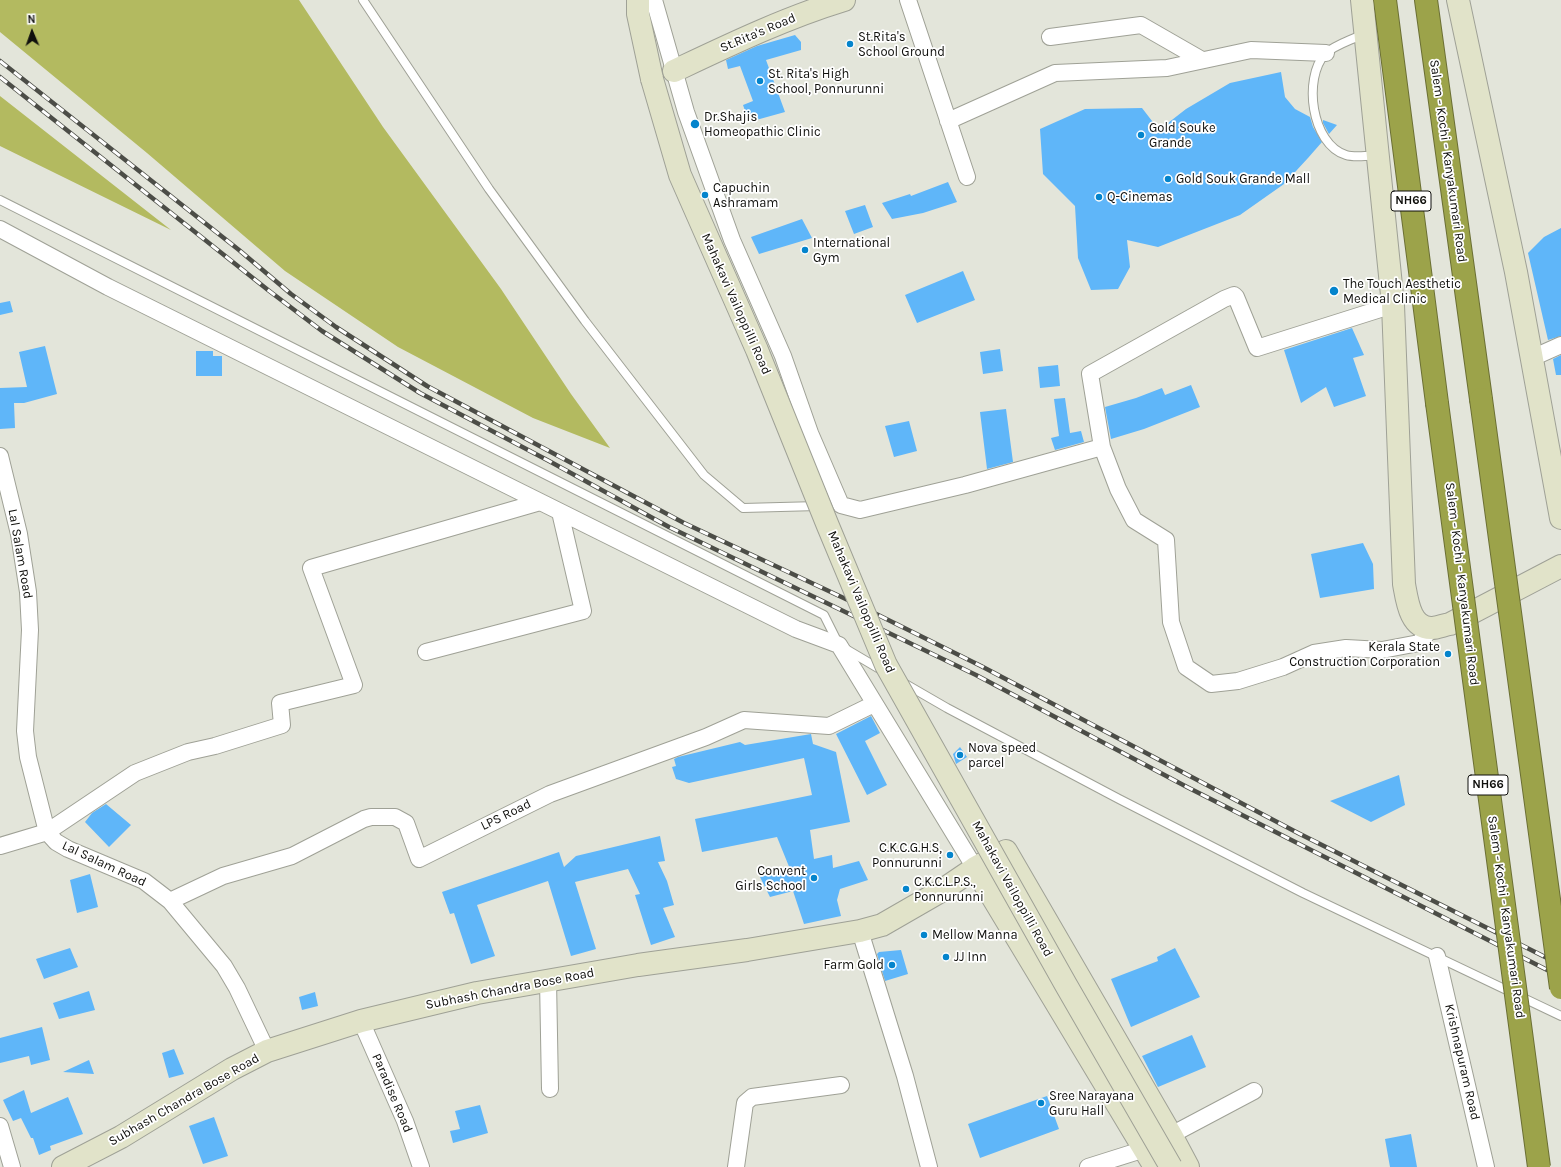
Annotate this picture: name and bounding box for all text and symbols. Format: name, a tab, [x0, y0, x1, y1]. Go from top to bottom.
street label: St.Rita's Road	[718, 10, 798, 56]
north arrow	[12, 12, 52, 52]
text: N	[27, 13, 36, 26]
place label: St.Rita's School Ground	[858, 29, 945, 60]
marker: St.Rita's School Ground	[845, 39, 855, 49]
street label: Salem - Kochi - Kanyakumari Road	[1426, 59, 1470, 263]
place label: St. Rita's High School, Ponnurunni	[768, 66, 884, 97]
marker: St. Rita's High School, Ponnurunni	[755, 76, 765, 86]
place label: Dr.Shajis Homeopathic Clinic	[704, 109, 821, 140]
marker: Dr.Shajis Homeopathic Clinic	[689, 118, 701, 130]
place label: Gold Souke Grande	[1149, 120, 1216, 151]
marker: Gold Souke Grande	[1136, 130, 1146, 140]
place label: Gold Souk Grande Mall	[1176, 171, 1310, 187]
marker: Gold Souk Grande Mall	[1163, 174, 1173, 184]
place label: Capuchin Ashramam	[713, 180, 778, 211]
place label: Q-Cinemas	[1107, 189, 1173, 205]
marker: Capuchin Ashramam	[700, 190, 710, 200]
road number: NH66	[1391, 191, 1431, 211]
marker: Q-Cinemas	[1094, 192, 1104, 202]
street label: Mahakavi Vailoppilli Road	[698, 231, 774, 377]
place label: International Gym	[813, 235, 890, 266]
marker: International Gym	[800, 245, 810, 255]
place label: The Touch Aesthetic Medical Clinic	[1343, 276, 1461, 307]
marker: The Touch Aesthetic Medical Clinic	[1328, 285, 1340, 297]
street label: Salem - Kochi - Kanyakumari Road	[1442, 482, 1482, 686]
street label: Lal Salam Road	[4, 508, 36, 600]
street label: Mahakavi Vailoppilli Road	[824, 529, 898, 675]
place label: Kerala State Construction Corporation	[1289, 639, 1440, 670]
marker: Kerala State Construction Corporation	[1443, 649, 1453, 659]
place label: Nova speed parcel	[968, 740, 1036, 771]
marker: Nova speed parcel	[955, 750, 965, 760]
road number: NH66	[1468, 775, 1508, 795]
street label: LPS Road	[478, 796, 534, 834]
street label: Salem - Kochi - Kanyakumari Road	[1484, 815, 1528, 1019]
street label: Mahakavi Vailoppilli Road	[968, 818, 1056, 960]
street label: Lal Salam Road	[59, 838, 149, 890]
place label: C.K.C.G.H.S, Ponnurunni	[872, 840, 942, 871]
marker: C.K.C.G.H.S, Ponnurunni	[945, 850, 955, 860]
place label: Convent Girls School	[735, 863, 806, 894]
marker: Convent Girls School	[809, 873, 819, 883]
place label: C.K.C.L.P.S., Ponnurunni	[914, 874, 984, 905]
marker: C.K.C.L.P.S., Ponnurunni	[901, 884, 911, 894]
place label: Mellow Manna	[932, 927, 1018, 943]
marker: Mellow Manna	[919, 930, 929, 940]
place label: JJ Inn	[954, 949, 987, 965]
marker: JJ Inn	[941, 952, 951, 962]
place label: Farm Gold	[824, 957, 884, 973]
marker: Farm Gold	[887, 960, 897, 970]
street label: Subhash Chandra Bose Road	[424, 965, 596, 1013]
street label: Krishnapuram Road	[1441, 1002, 1483, 1122]
street label: Subhash Chandra Bose Road	[106, 1050, 262, 1150]
street label: Paradise Road	[368, 1051, 416, 1135]
place label: Sree Narayana Guru Hall	[1049, 1088, 1134, 1119]
marker: Sree Narayana Guru Hall	[1036, 1098, 1046, 1108]

